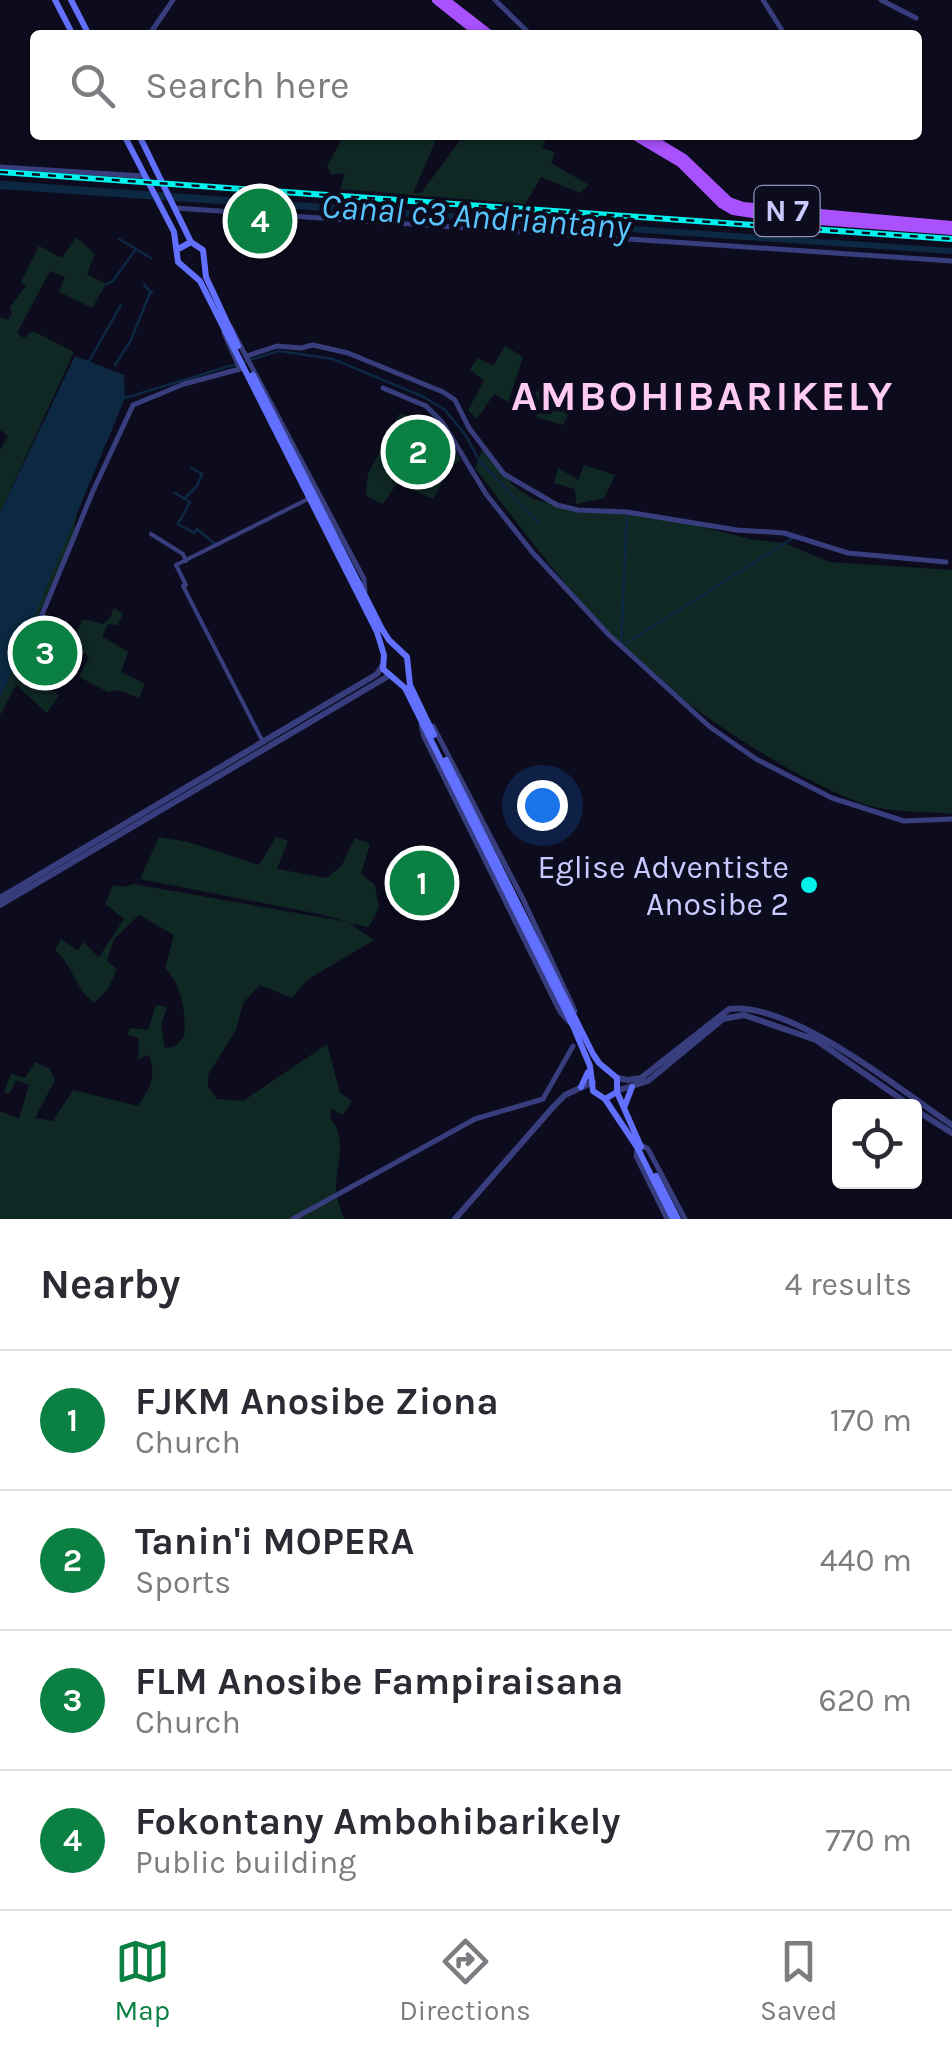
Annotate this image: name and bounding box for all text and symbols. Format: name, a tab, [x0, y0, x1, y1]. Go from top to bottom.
search box	[30, 30, 922, 140]
icon: search	[65, 58, 120, 113]
text: Search here	[145, 63, 349, 108]
pin: 4	[228, 184, 292, 258]
water label: Canal c3 Andriantany	[320, 185, 634, 248]
road number: N 7	[754, 186, 820, 236]
district label: AMBOHIBARIKELY	[511, 371, 895, 421]
pin: 2	[386, 414, 450, 490]
pin: 3	[12, 616, 78, 690]
your location	[517, 780, 568, 831]
pin: 1	[390, 846, 454, 920]
place label: Eglise Adventiste Anosibe 2	[538, 849, 789, 923]
marker: Eglise Adventiste Anosibe 2	[798, 874, 820, 896]
map controls	[832, 1099, 922, 1189]
button: locate	[832, 1099, 922, 1189]
text: Nearby	[40, 1259, 180, 1309]
text: 4 results	[785, 1266, 912, 1303]
text: FJKM Anosibe Ziona	[135, 1379, 499, 1424]
text: 1	[67, 1402, 78, 1439]
text: 170 m	[830, 1402, 912, 1439]
text: Church	[135, 1424, 241, 1461]
text: Tanin'i MOPERA	[135, 1519, 414, 1564]
text: 2	[63, 1542, 82, 1579]
text: 440 m	[820, 1542, 912, 1579]
text: Sports	[135, 1564, 231, 1601]
text: FLM Anosibe Fampiraisana	[135, 1659, 624, 1704]
text: 3	[63, 1682, 82, 1719]
text: 620 m	[819, 1682, 912, 1719]
text: Church	[135, 1704, 241, 1741]
text: Fokontany Ambohibarikely	[135, 1799, 620, 1844]
text: 4	[63, 1822, 82, 1859]
text: 770 m	[825, 1822, 912, 1859]
text: Public building	[135, 1844, 356, 1881]
tab: Map	[115, 1934, 170, 2027]
tab: Directions	[399, 1934, 531, 2027]
tab: Saved	[760, 1934, 837, 2027]

